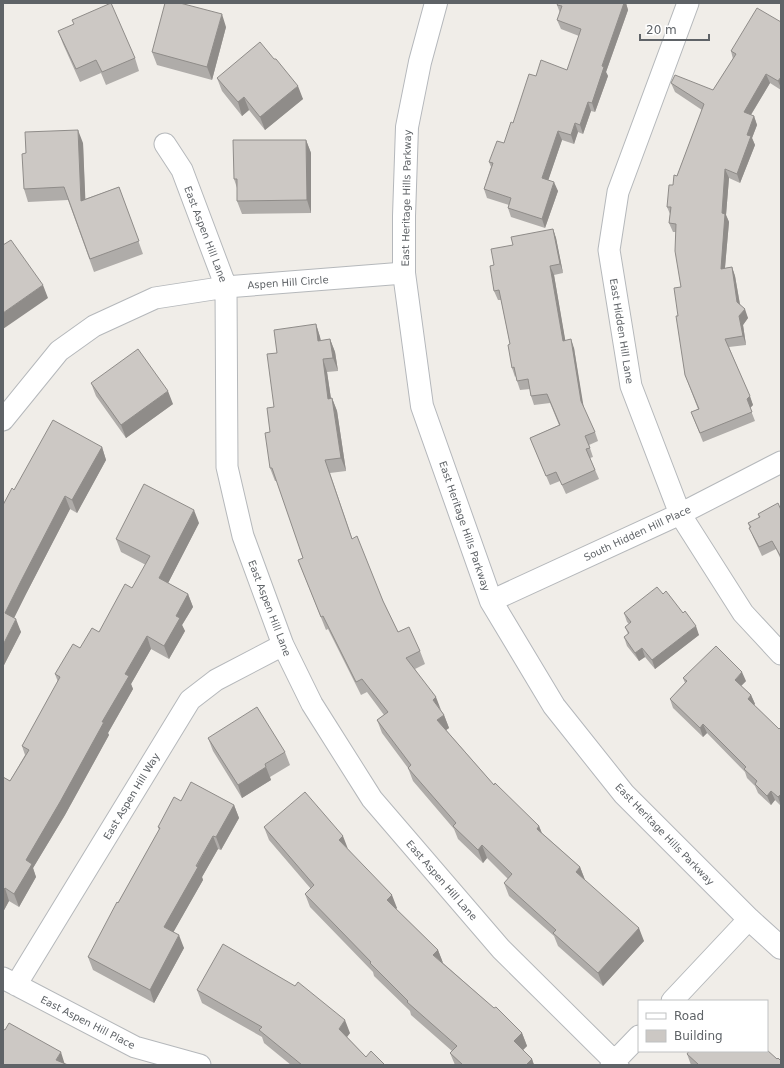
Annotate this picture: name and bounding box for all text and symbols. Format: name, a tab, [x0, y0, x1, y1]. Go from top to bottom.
scale bar	[640, 16, 709, 42]
text: 20 m	[646, 23, 677, 37]
street label: East Heritage Hills Parkway	[400, 129, 413, 267]
street label: East Aspen Hill Lane	[182, 185, 229, 284]
street label: Aspen Hill Circle	[247, 274, 329, 291]
street label: East Hidden Hill Lane	[608, 278, 635, 385]
street label: East Heritage Hills Parkway	[437, 460, 492, 593]
street label: South Hidden Hill Place	[582, 504, 692, 563]
street label: East Aspen Hill Lane	[246, 559, 293, 658]
street label: East Aspen Hill Way	[101, 751, 162, 842]
street label: East Heritage Hills Parkway	[613, 781, 716, 888]
street label: East Aspen Hill Lane	[404, 838, 479, 922]
street label: East Aspen Hill Place	[39, 994, 137, 1051]
legend	[638, 1000, 768, 1052]
text: Road	[674, 1009, 704, 1023]
text: Building	[674, 1029, 723, 1043]

